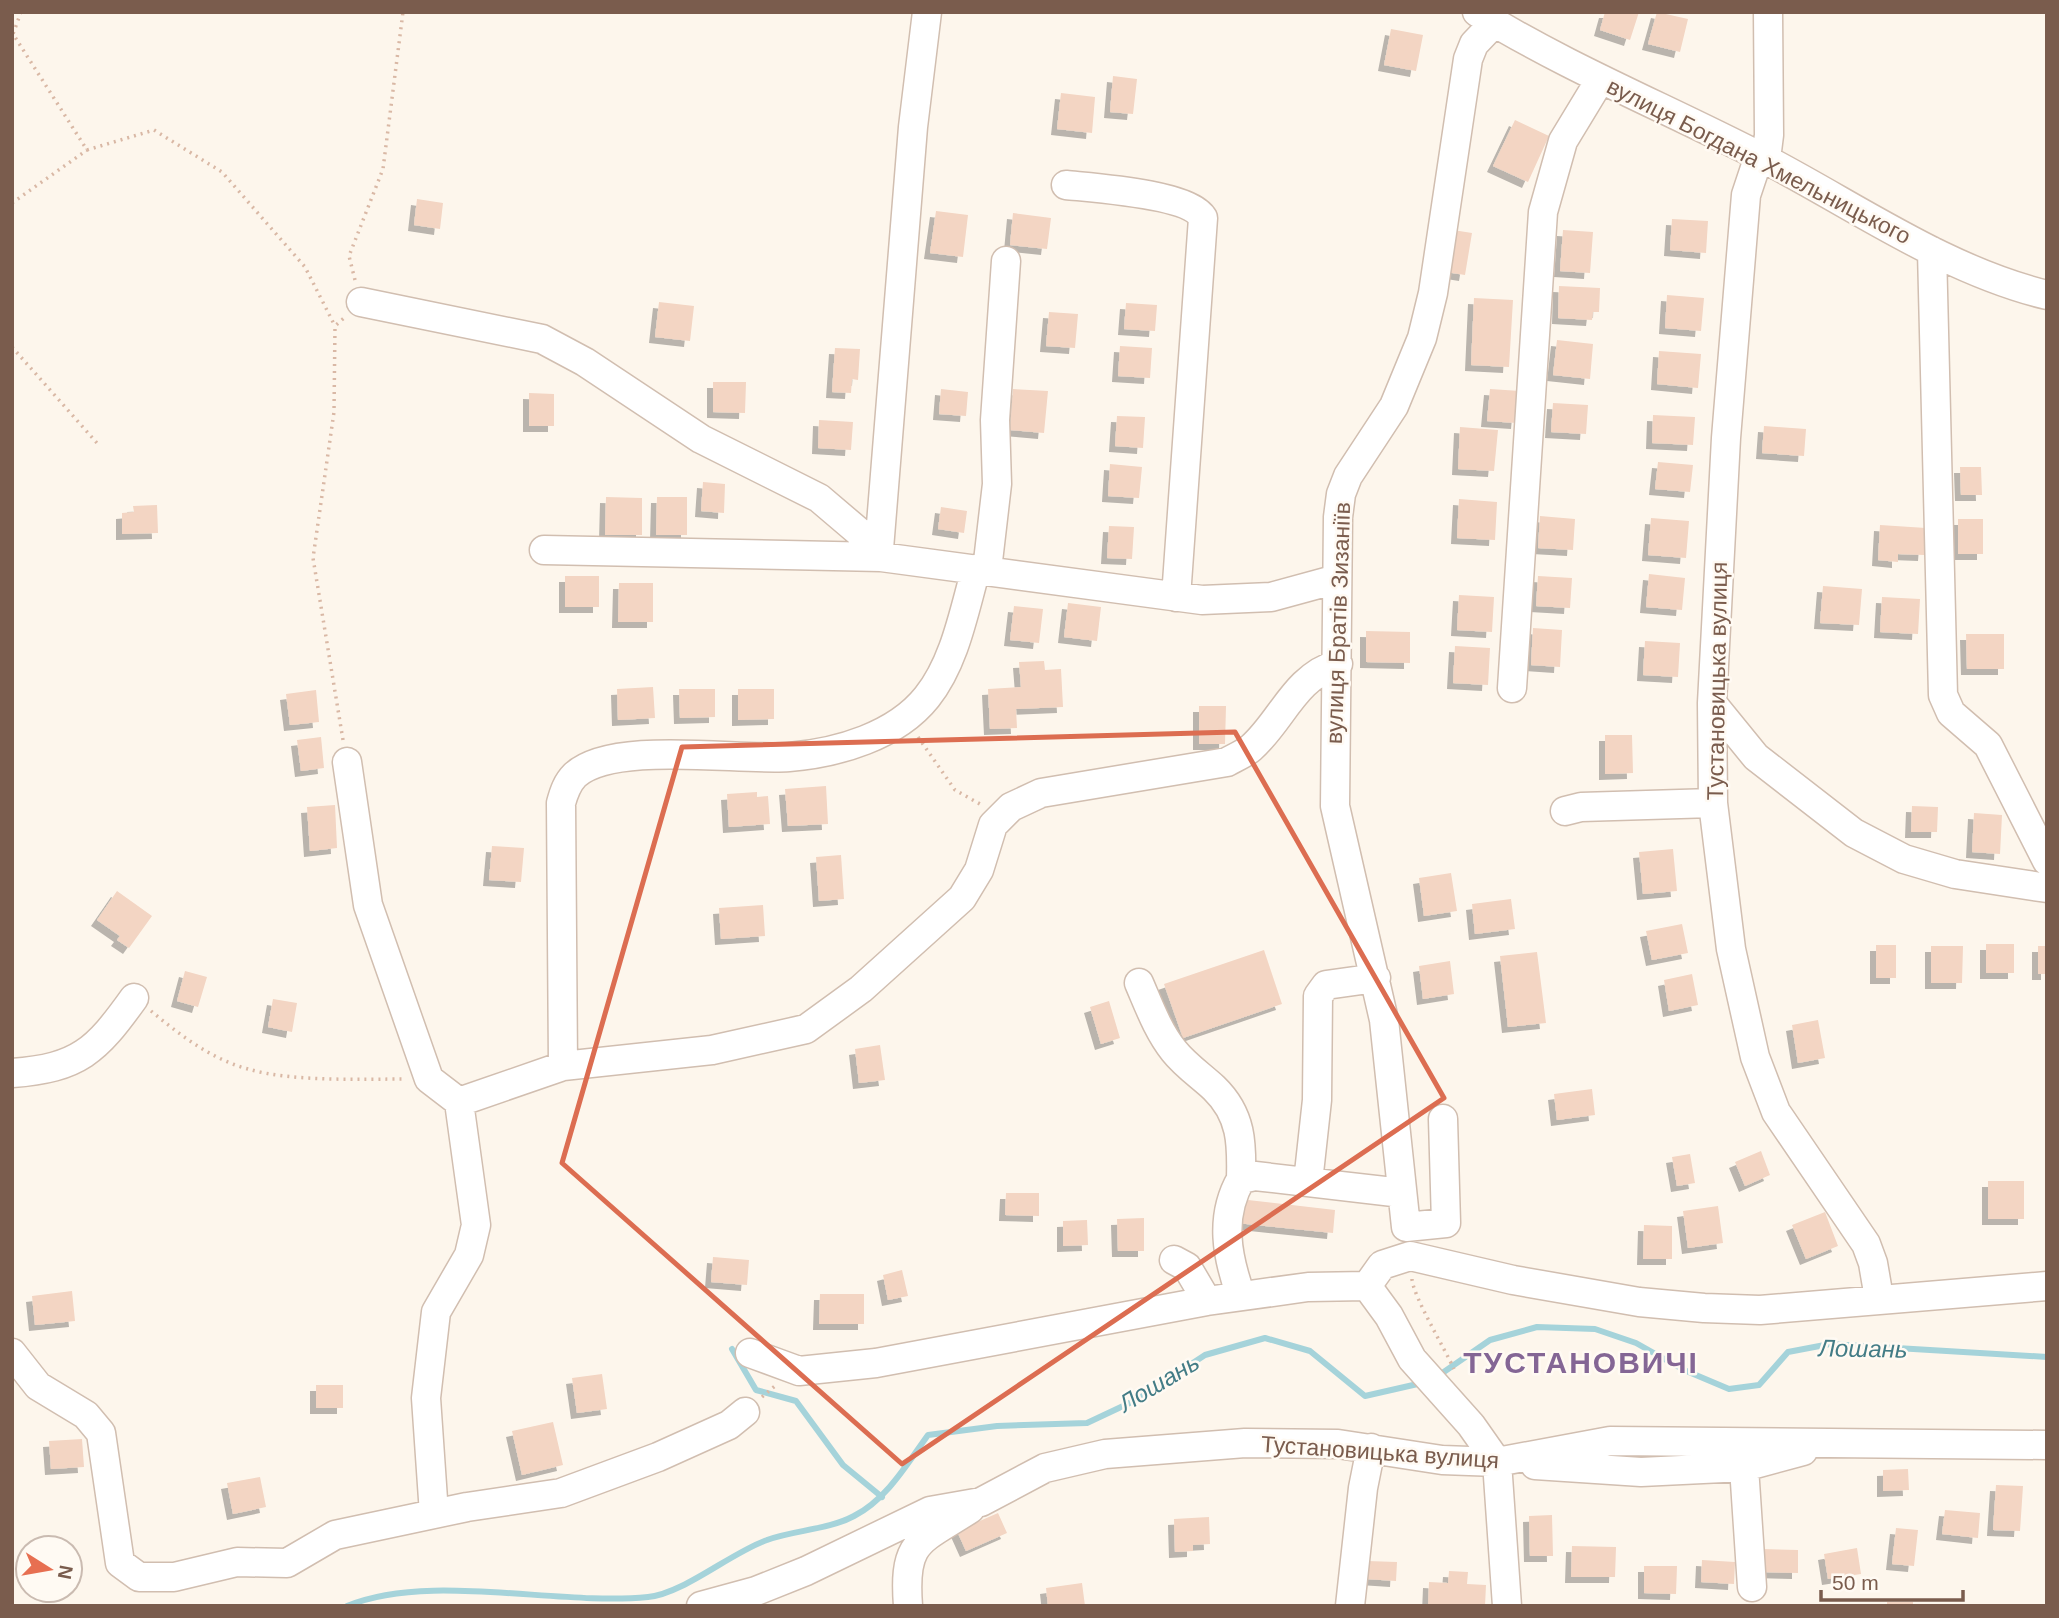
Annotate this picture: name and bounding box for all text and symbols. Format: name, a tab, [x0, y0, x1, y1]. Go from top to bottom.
street label: вулиця Богдана Хмельницького	[1603, 73, 1915, 249]
street label: вулиця Братів Зизаніїв	[1321, 502, 1355, 744]
street label: Тустановицька вулиця	[1702, 561, 1732, 801]
water label: Лошань	[1816, 1334, 1908, 1363]
district label: ТУСТАНОВИЧІ	[1463, 1346, 1699, 1379]
water label: Лошань	[1112, 1348, 1204, 1418]
street label: Тустановицька вулиця	[1260, 1431, 1500, 1473]
north arrow	[14, 1534, 84, 1604]
scale bar	[1821, 1558, 1963, 1602]
text: N	[54, 1563, 77, 1581]
text: 50 m	[1832, 1571, 1879, 1594]

